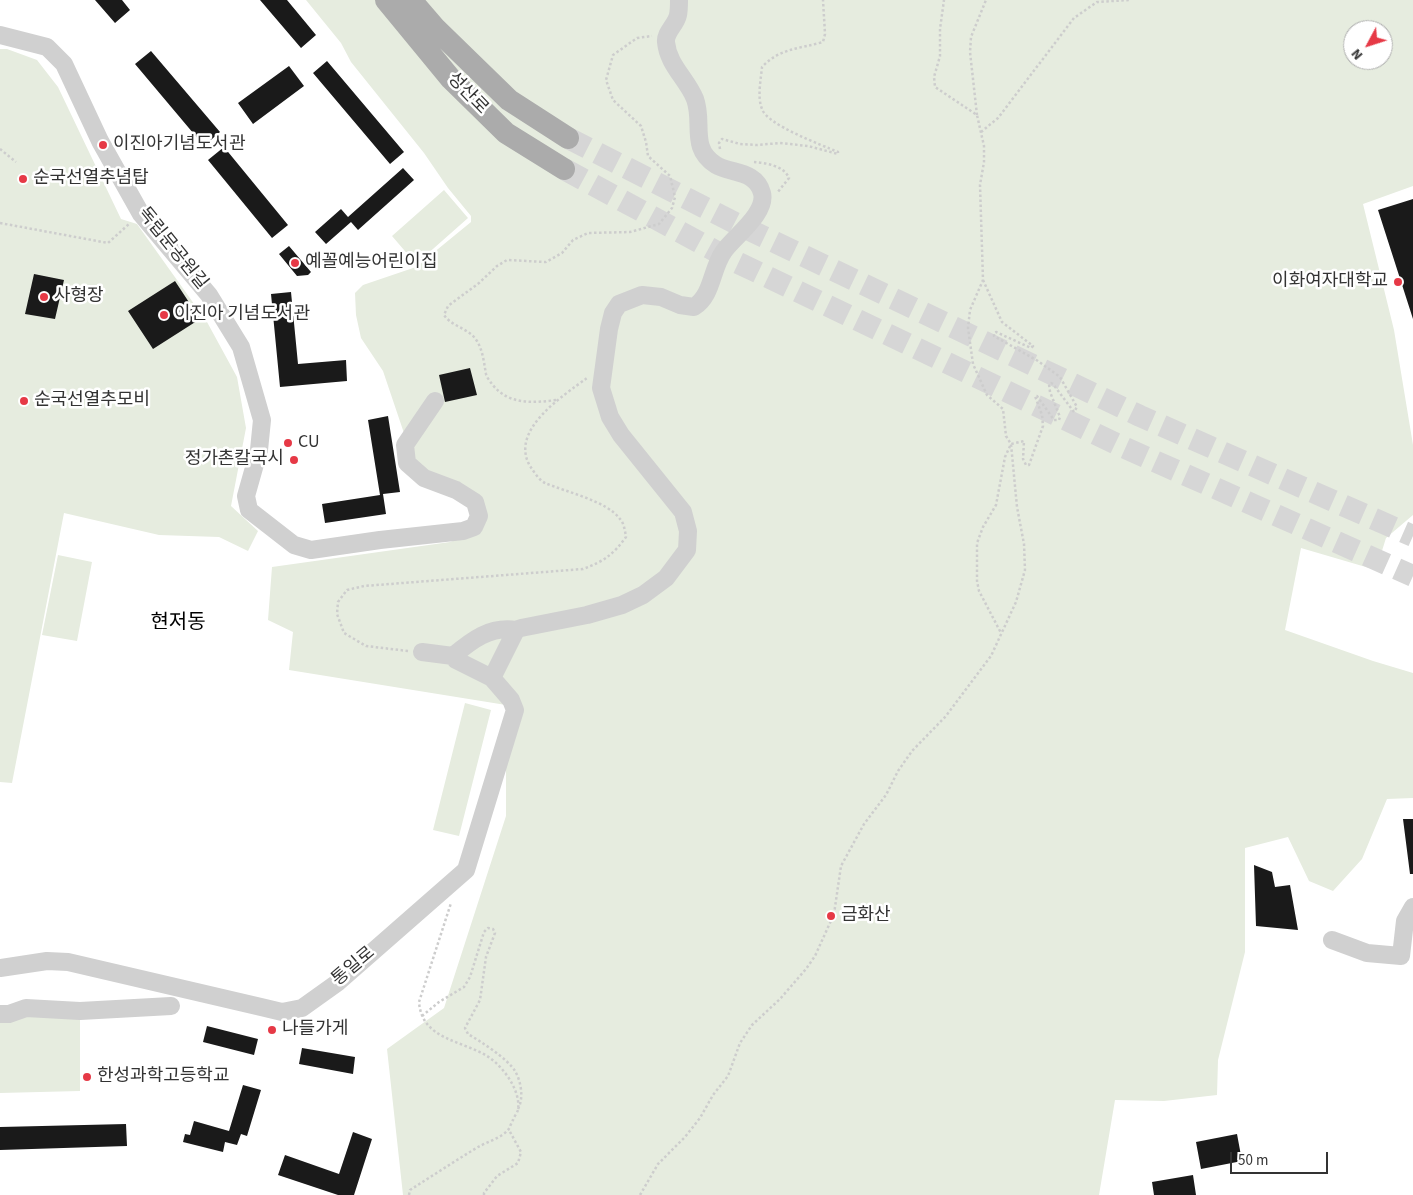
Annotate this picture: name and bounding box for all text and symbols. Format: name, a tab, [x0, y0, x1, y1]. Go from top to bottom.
north arrow	[1343, 20, 1393, 70]
text: N	[1347, 44, 1368, 64]
street label: 성산로	[442, 69, 492, 119]
place label: 이진아기념도서관	[113, 134, 245, 156]
marker: 이진아기념도서관	[97, 139, 109, 151]
place label: 순국선열추념탑	[33, 168, 149, 190]
marker: 순국선열추념탑	[17, 173, 29, 185]
street label: 독립문공원길	[132, 204, 212, 294]
place label: 예꼴예능어린이집	[305, 252, 437, 274]
marker: 예꼴예능어린이집	[289, 257, 301, 269]
place label: 이화여자대학교	[1272, 271, 1388, 293]
marker: 이화여자대학교	[1392, 276, 1404, 288]
place label: 사형장	[54, 286, 104, 308]
marker: 사형장	[38, 291, 50, 303]
place label: 이진아 기념도서관	[174, 304, 310, 326]
marker: 이진아 기념도서관	[158, 309, 170, 321]
place label: 순국선열추모비	[34, 390, 150, 412]
marker: 순국선열추모비	[18, 395, 30, 407]
place label: CU	[298, 432, 320, 454]
marker: CU	[282, 437, 294, 449]
place label: 정가촌칼국시	[185, 449, 284, 471]
marker: 정가촌칼국시	[288, 454, 300, 466]
district label: 현저동	[150, 612, 206, 636]
place label: 금화산	[841, 905, 891, 927]
marker: 금화산	[825, 910, 837, 922]
street label: 통일로	[328, 943, 380, 991]
place label: 나들가게	[282, 1019, 348, 1041]
marker: 나들가게	[266, 1024, 278, 1036]
place label: 한성과학고등학교	[97, 1066, 229, 1088]
marker: 한성과학고등학교	[81, 1071, 93, 1083]
scale bar	[1233, 1142, 1330, 1174]
text: 50 m	[1238, 1150, 1268, 1171]

